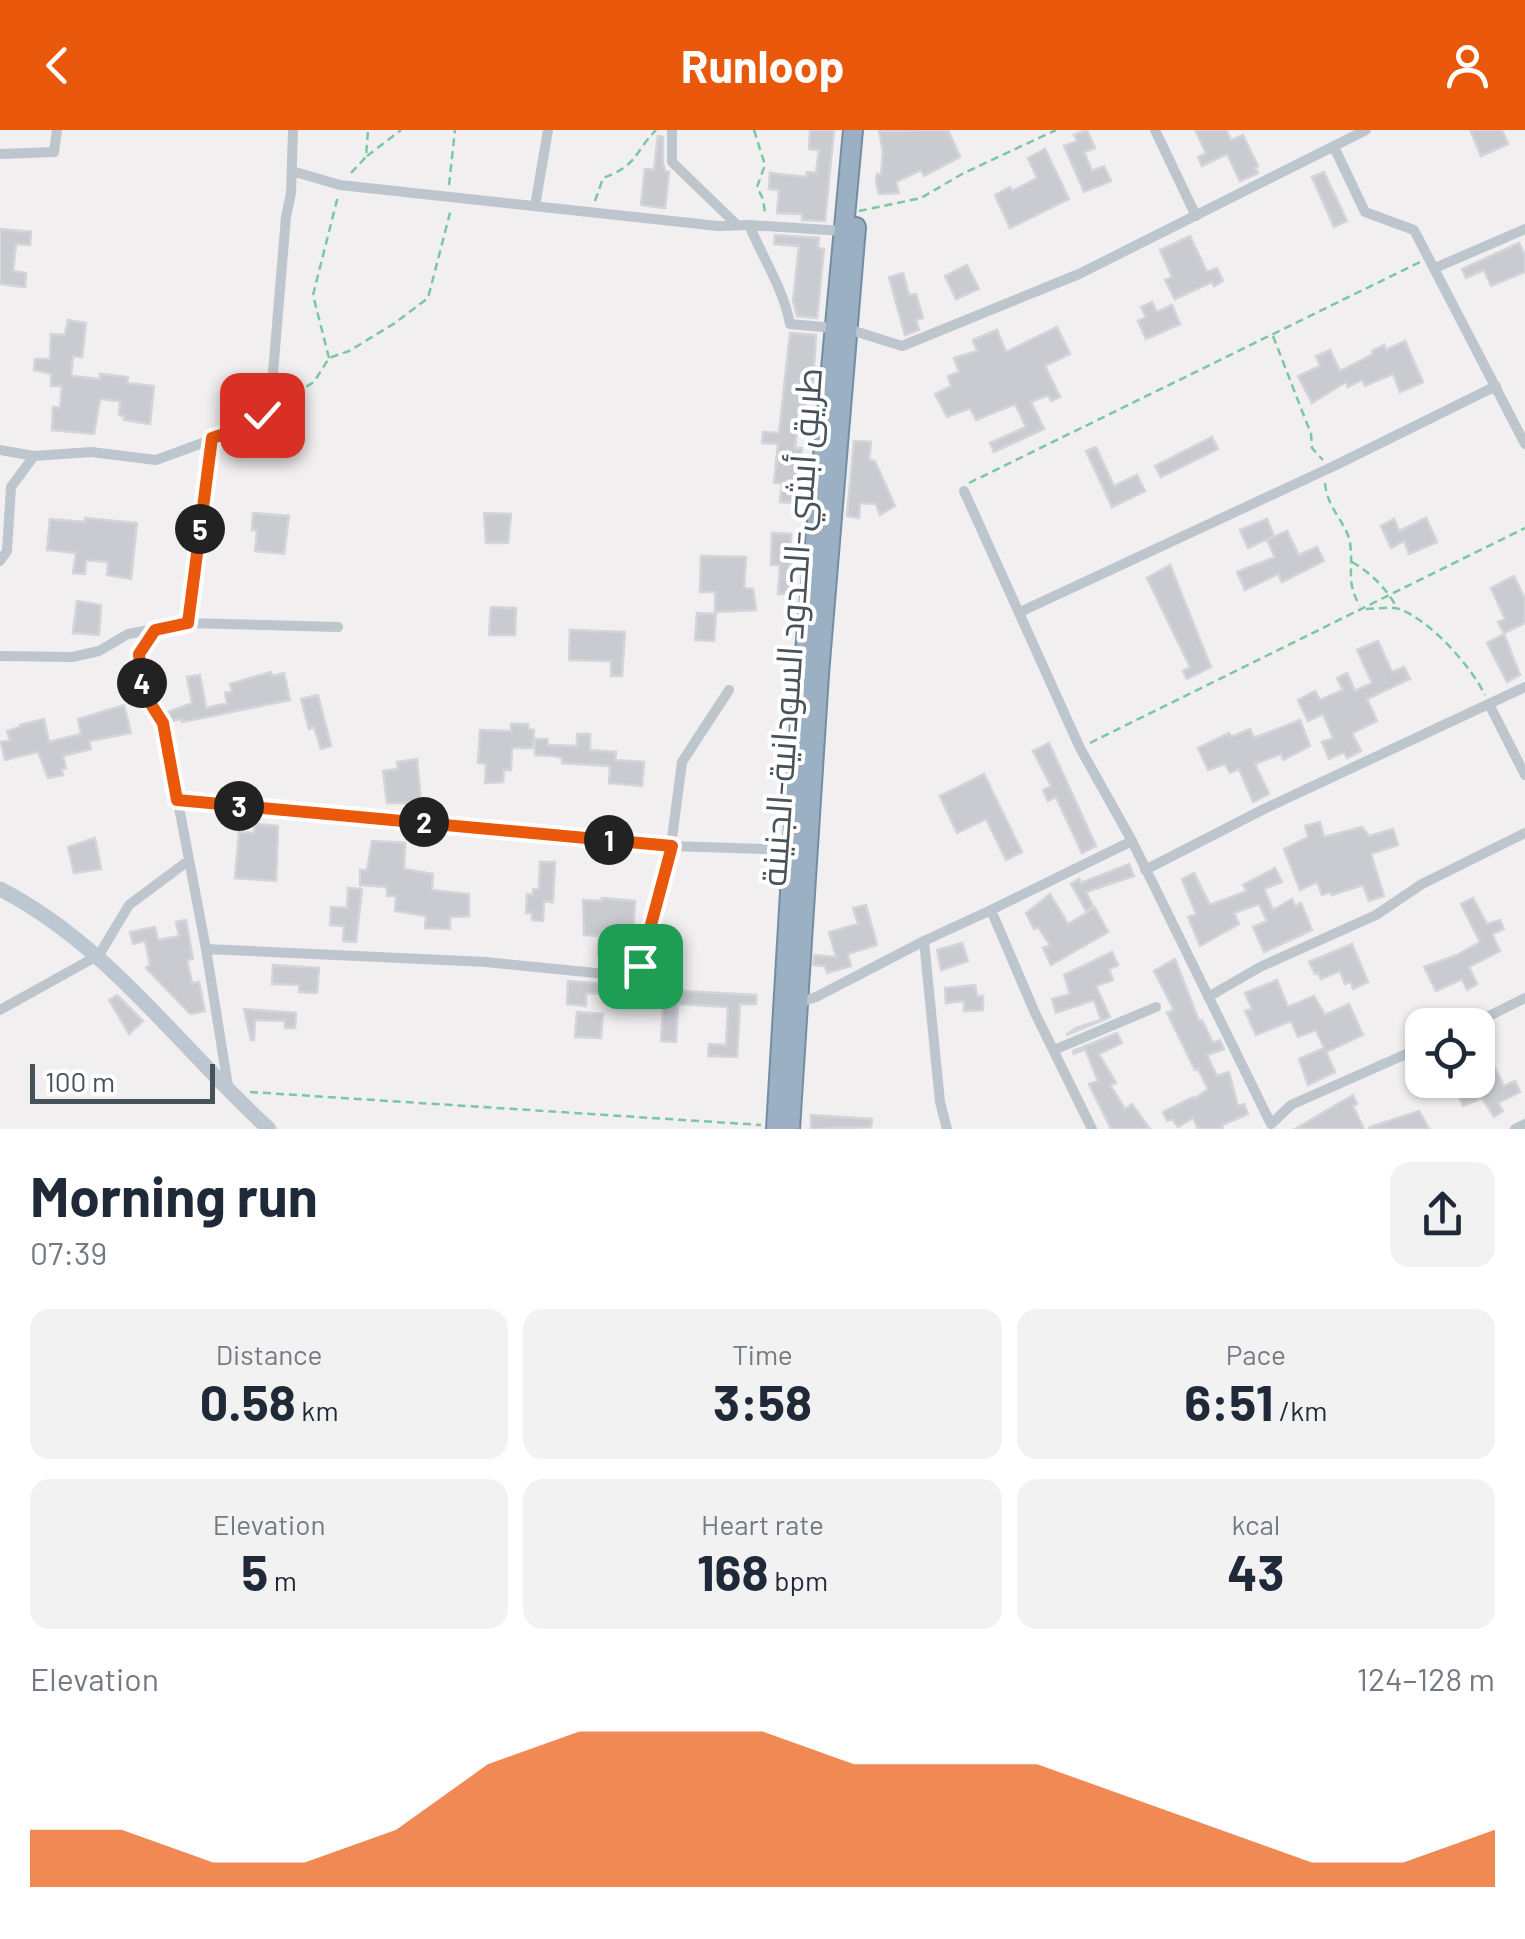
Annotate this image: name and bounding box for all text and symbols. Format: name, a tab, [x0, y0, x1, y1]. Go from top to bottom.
icon: back	[30, 38, 85, 93]
text: Runloop	[681, 38, 844, 92]
icon: person	[1440, 38, 1495, 93]
street label: طريق أبشي-الحدود السودانية-الجنينة	[751, 366, 836, 888]
pin	[220, 373, 305, 458]
icon: check	[235, 388, 290, 443]
pin: 5	[175, 504, 225, 554]
text: 5	[192, 512, 208, 546]
pin: 4	[117, 658, 167, 708]
text: 4	[134, 666, 150, 700]
pin: 3	[214, 781, 264, 831]
text: 3	[231, 789, 247, 823]
pin: 2	[399, 797, 449, 847]
text: 2	[416, 805, 432, 839]
pin: 1	[584, 815, 634, 865]
text: 1	[604, 823, 614, 857]
pin	[598, 924, 683, 1009]
icon: arrive	[613, 939, 668, 994]
map controls	[1405, 1008, 1495, 1098]
button: locate	[1405, 1008, 1495, 1098]
scale bar	[30, 1059, 215, 1104]
text: 100 m	[45, 1064, 115, 1098]
text: Morning run	[30, 1162, 318, 1228]
button: share	[1390, 1162, 1495, 1267]
text: 07:39	[30, 1233, 107, 1271]
text: Distance	[216, 1337, 323, 1371]
text: Time	[732, 1337, 793, 1371]
text: Pace	[1226, 1337, 1286, 1371]
text: 0.58	[200, 1371, 296, 1431]
text: 3:58	[713, 1371, 812, 1431]
text: 6:51	[1184, 1371, 1273, 1431]
text: km	[296, 1393, 339, 1427]
text: /km	[1273, 1393, 1327, 1427]
text: Elevation	[213, 1507, 326, 1541]
text: Heart rate	[701, 1507, 824, 1541]
text: kcal	[1231, 1507, 1280, 1541]
text: 5	[241, 1541, 268, 1601]
text: 168	[697, 1541, 769, 1601]
text: 43	[1227, 1541, 1284, 1601]
text: m	[268, 1563, 297, 1597]
text: bpm	[769, 1563, 828, 1597]
text: Elevation	[30, 1659, 159, 1697]
text: 124–128 m	[1357, 1659, 1495, 1697]

